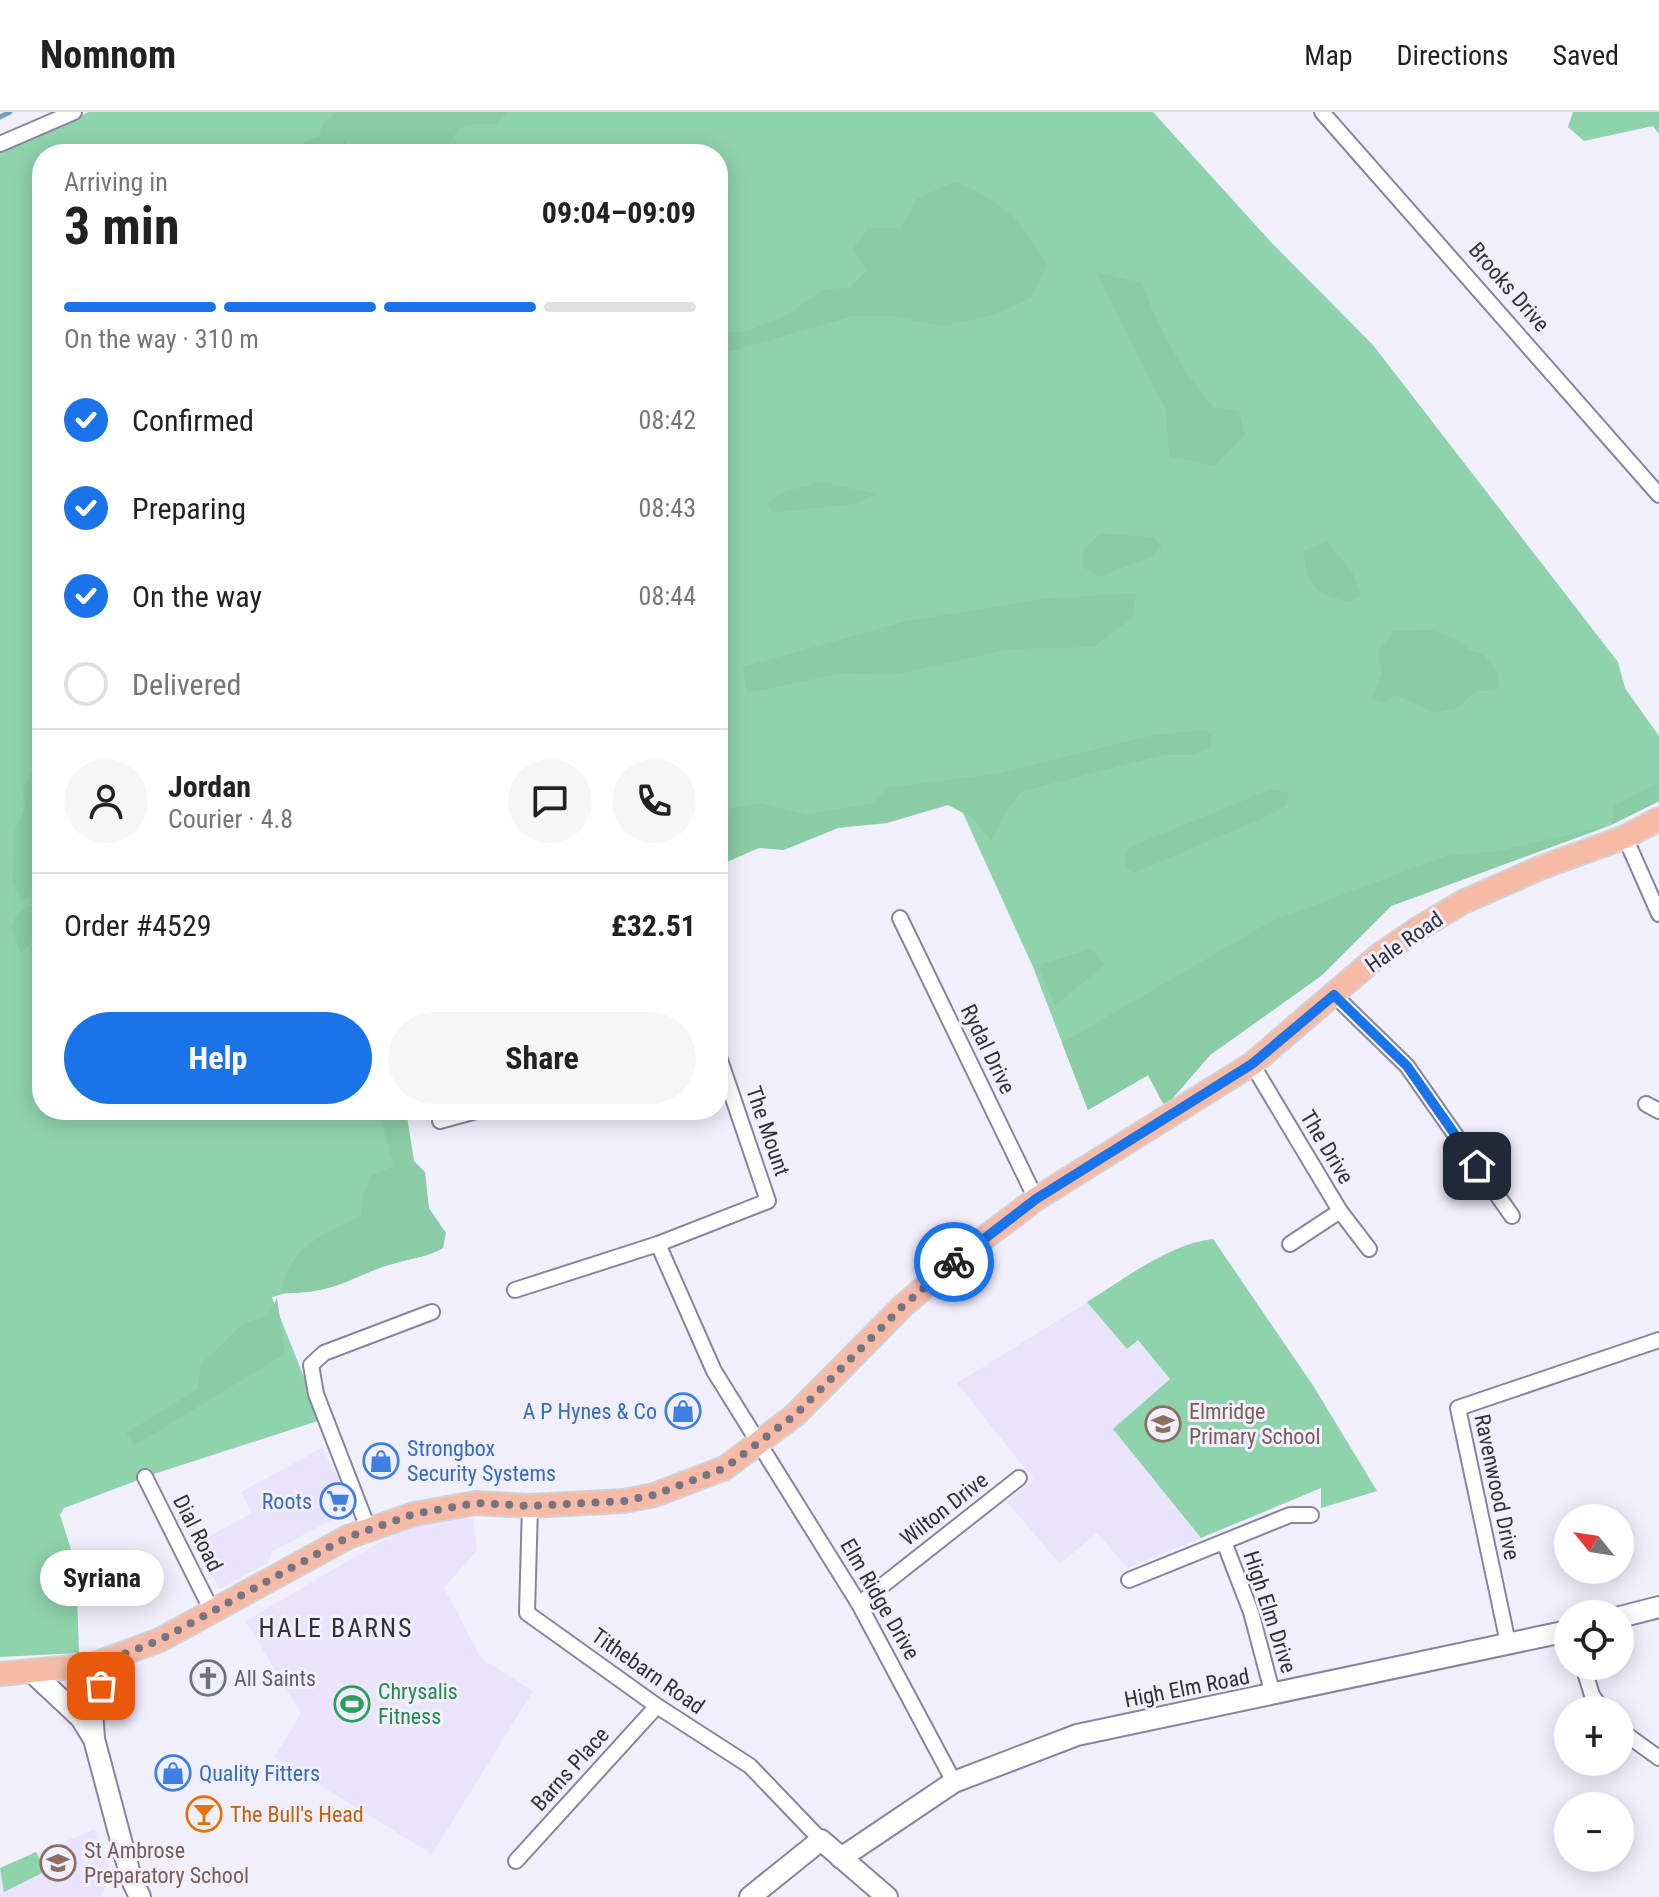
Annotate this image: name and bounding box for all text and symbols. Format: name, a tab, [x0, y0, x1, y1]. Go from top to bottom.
text: Nomnom	[40, 33, 176, 77]
text: Map	[1304, 39, 1353, 72]
text: Directions	[1397, 39, 1508, 72]
text: Saved	[1552, 39, 1619, 72]
text: Arriving in	[64, 167, 168, 197]
text: 09:04–09:09	[542, 195, 696, 230]
text: 3 min	[64, 196, 180, 257]
street label: Brooks Drive	[1464, 237, 1554, 337]
text: On the way · 310 m	[64, 324, 259, 354]
icon: check	[64, 398, 108, 442]
text: Confirmed	[132, 403, 254, 438]
text: 08:42	[639, 405, 696, 435]
icon: check	[64, 486, 108, 530]
text: Preparing	[132, 491, 246, 526]
text: 08:43	[639, 493, 696, 523]
icon: check	[64, 574, 108, 618]
text: On the way	[132, 579, 262, 614]
text: 08:44	[639, 581, 696, 611]
text: Delivered	[132, 667, 241, 702]
button: person	[64, 759, 148, 843]
button: chat	[508, 759, 592, 843]
button: phone	[612, 759, 696, 843]
text: Jordan	[168, 769, 251, 804]
text: Courier · 4.8	[168, 804, 293, 834]
street label: Hale Road	[1360, 906, 1448, 978]
text: Order #4529	[64, 908, 212, 943]
text: £32.51	[611, 908, 696, 943]
street label: Rydal Drive	[956, 1000, 1020, 1098]
button: Help	[64, 1012, 372, 1104]
button: Share	[388, 1012, 696, 1104]
street label: The Mount	[741, 1083, 795, 1179]
street label: The Drive	[1295, 1106, 1359, 1188]
pin	[1443, 1132, 1511, 1200]
icon: home	[1455, 1144, 1499, 1188]
courier	[914, 1222, 994, 1302]
icon: bike	[932, 1240, 976, 1284]
shop icon: A P Hynes & Co	[664, 1392, 702, 1430]
place label: A P Hynes & Co	[523, 1399, 657, 1424]
place label: Elmridge Primary School	[1189, 1399, 1320, 1449]
school or university icon: Elmridge Primary School	[1144, 1405, 1182, 1443]
street label: Ravenwood Drive	[1469, 1412, 1525, 1562]
place label: Strongbox Security Systems	[407, 1436, 556, 1486]
shop icon: Strongbox Security Systems	[362, 1442, 400, 1480]
street label: Wilton Drive	[895, 1467, 993, 1551]
supermarket icon: Roots	[319, 1482, 357, 1520]
place label: Roots	[262, 1489, 312, 1514]
street label: Dial Road	[168, 1491, 228, 1575]
north arrow	[1554, 1504, 1634, 1584]
map controls	[1554, 1504, 1634, 1872]
street label: Elm Ridge Drive	[835, 1534, 925, 1664]
street label: High Elm Drive	[1239, 1548, 1301, 1676]
callout: Syriana	[39, 1550, 163, 1606]
text: Syriana	[63, 1563, 141, 1593]
button: locate	[1554, 1600, 1634, 1680]
district label: HALE BARNS	[258, 1613, 414, 1643]
street label: Tithebarn Road	[587, 1623, 709, 1719]
pin	[67, 1652, 135, 1720]
church icon: All Saints	[189, 1659, 227, 1697]
icon: bag	[79, 1664, 123, 1708]
street label: High Elm Road	[1122, 1664, 1252, 1712]
place label: All Saints	[234, 1666, 316, 1691]
place label: Chrysalis Fitness	[378, 1679, 458, 1729]
sports icon: Chrysalis Fitness	[333, 1685, 371, 1723]
button: +	[1554, 1696, 1634, 1776]
street label: Barns Place	[526, 1722, 614, 1816]
shop icon: Quality Fitters	[154, 1754, 192, 1792]
place label: Quality Fitters	[199, 1761, 320, 1786]
button: −	[1554, 1792, 1634, 1872]
bar icon: The Bull's Head	[185, 1795, 223, 1833]
place label: The Bull's Head	[230, 1802, 364, 1827]
place label: St Ambrose Preparatory School	[84, 1838, 249, 1888]
school or university icon: St Ambrose Preparatory School	[39, 1844, 77, 1882]

